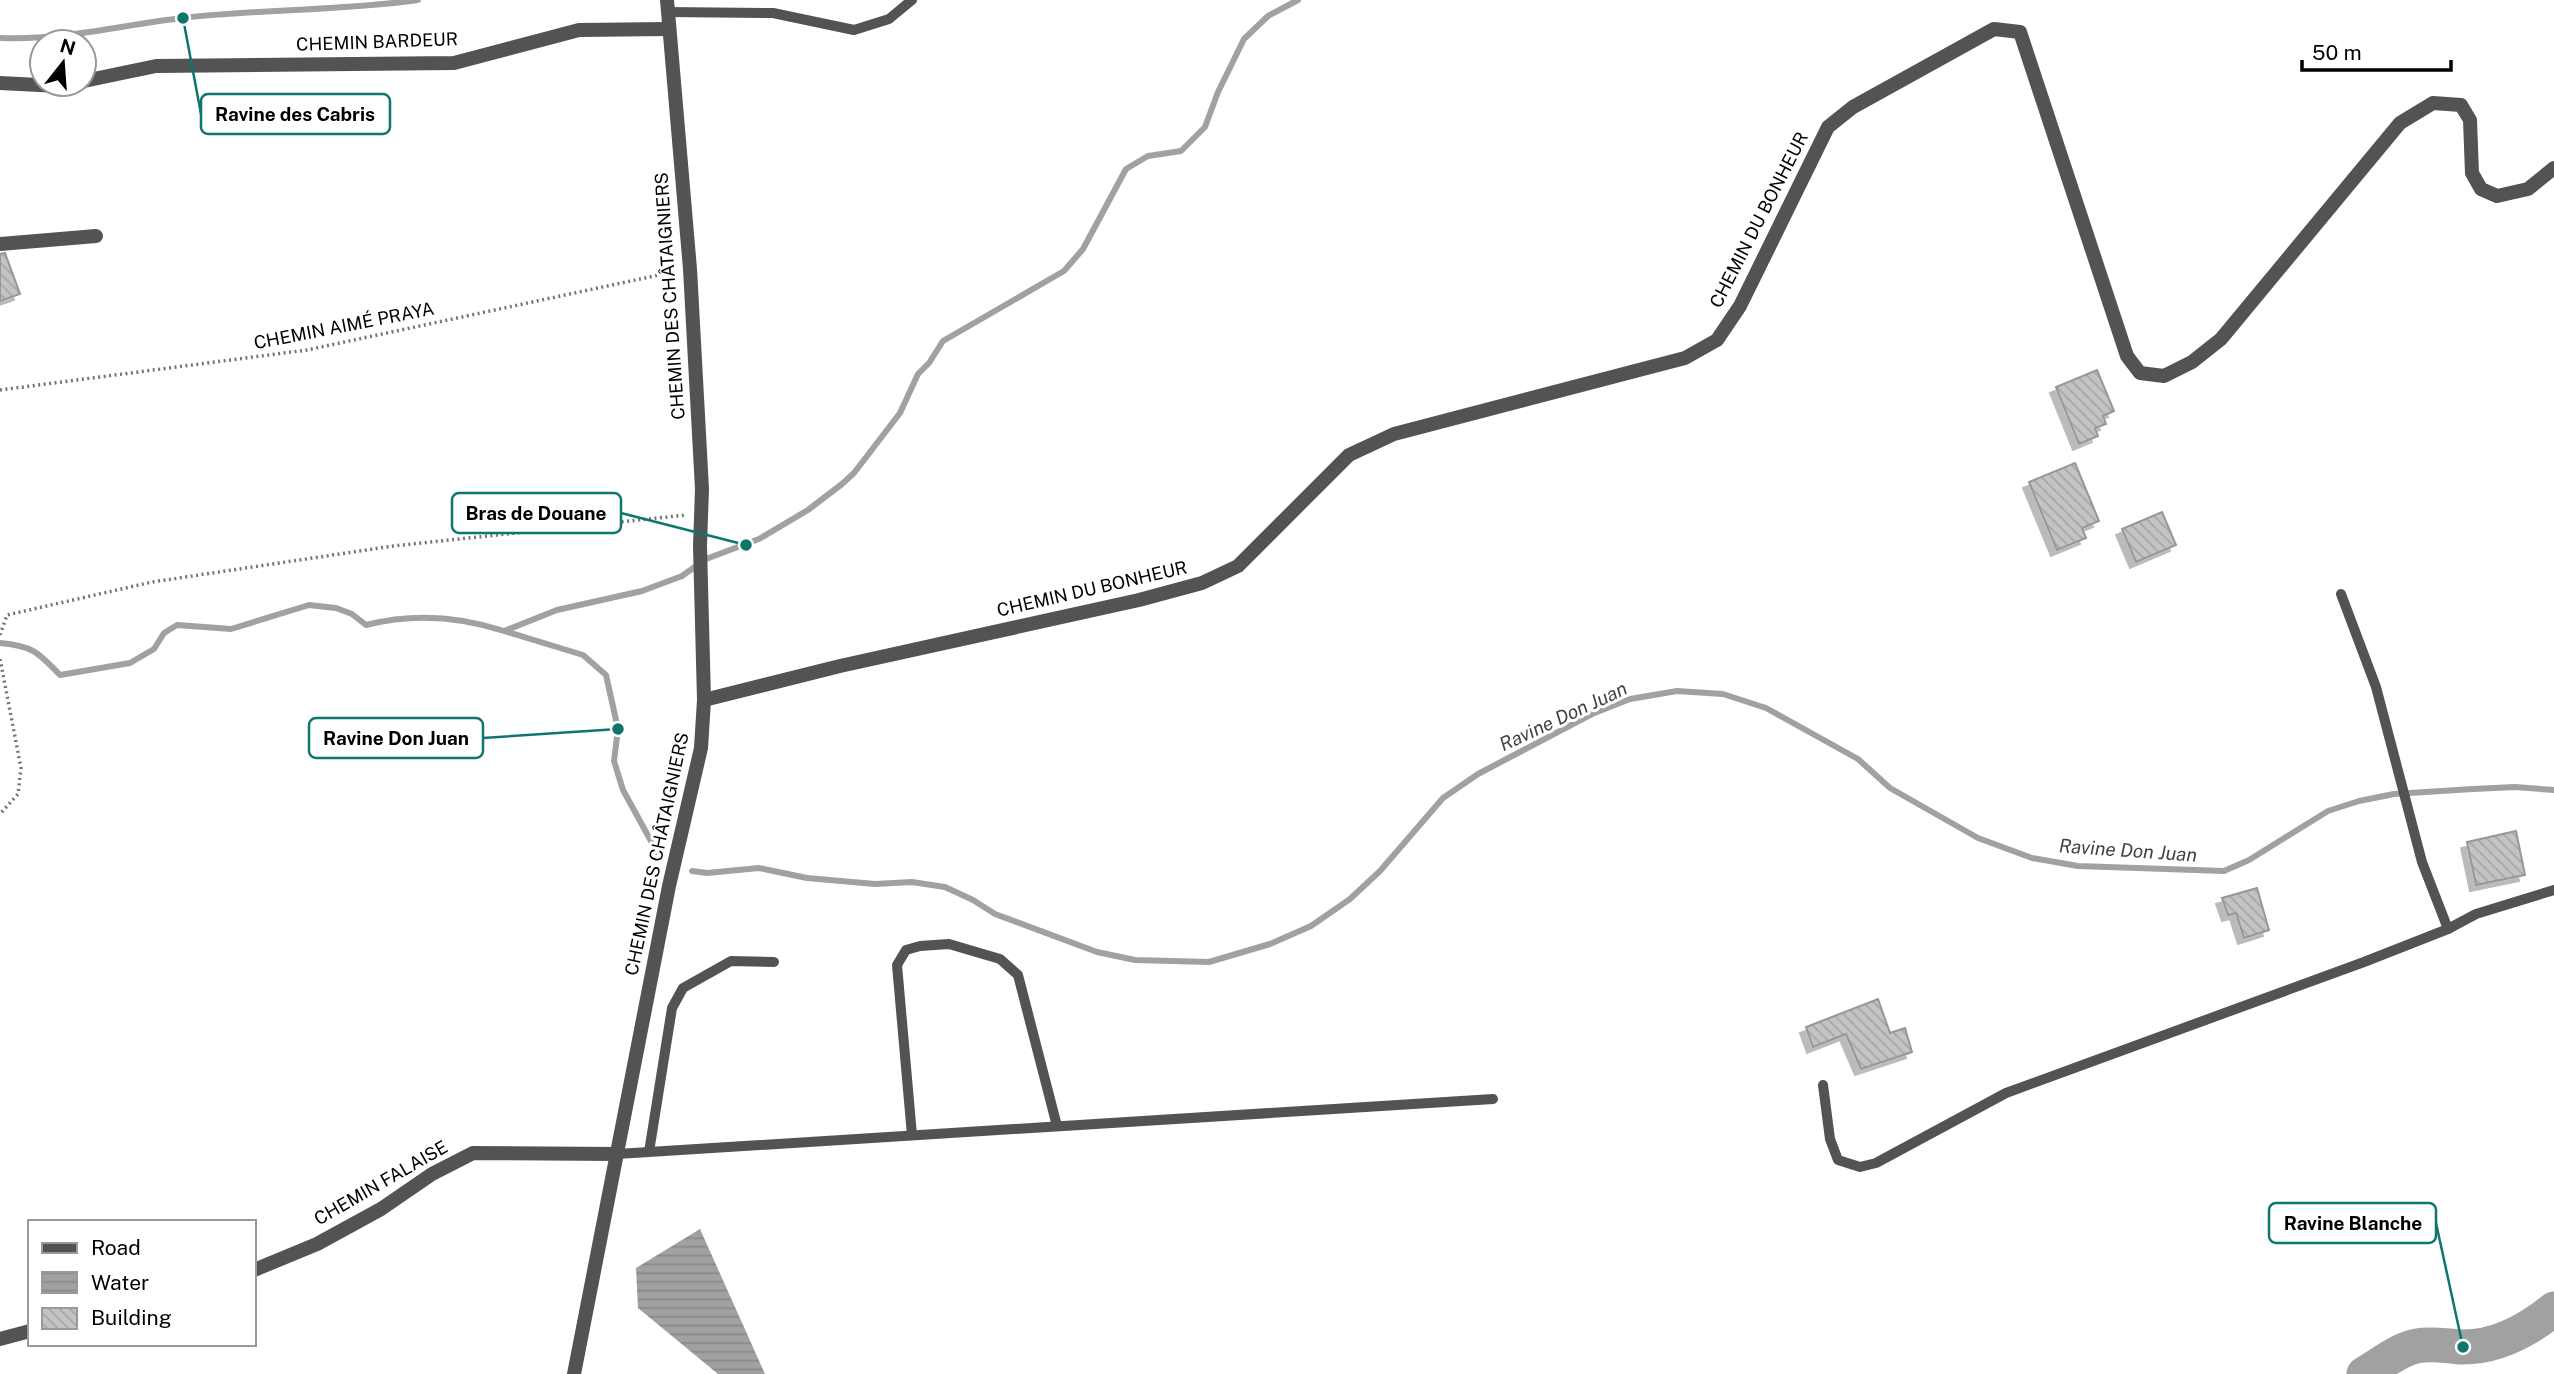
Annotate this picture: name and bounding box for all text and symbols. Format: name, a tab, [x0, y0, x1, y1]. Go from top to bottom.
north arrow	[28, 28, 98, 98]
street label: CHEMIN BARDEUR	[296, 28, 458, 55]
scale bar	[2302, 28, 2451, 72]
text: N	[58, 34, 78, 59]
text: 50 m	[2312, 40, 2362, 65]
callout: Ravine des Cabris	[201, 94, 390, 134]
text: Ravine des Cabris	[215, 103, 375, 125]
street label: CHEMIN DU BONHEUR	[1705, 128, 1812, 311]
street label: CHEMIN DES CHÂTAIGNIERS	[650, 172, 689, 420]
street label: CHEMIN AIMÉ PRAYA	[252, 297, 436, 353]
callout: Bras de Douane	[452, 493, 621, 533]
text: Bras de Douane	[466, 502, 607, 524]
street label: CHEMIN DU BONHEUR	[995, 556, 1189, 621]
water label: Ravine Don Juan	[1496, 677, 1630, 755]
callout: Ravine Don Juan	[309, 718, 483, 758]
text: Ravine Don Juan	[323, 727, 469, 749]
street label: CHEMIN DES CHÂTAIGNIERS	[620, 730, 693, 977]
water label: Ravine Don Juan	[2058, 834, 2198, 866]
street label: CHEMIN FALAISE	[310, 1136, 451, 1229]
callout: Ravine Blanche	[2269, 1203, 2436, 1243]
text: Ravine Blanche	[2284, 1212, 2422, 1234]
legend	[28, 1220, 256, 1346]
text: Road	[91, 1235, 141, 1260]
text: Water	[91, 1270, 149, 1295]
text: Building	[91, 1305, 172, 1330]

